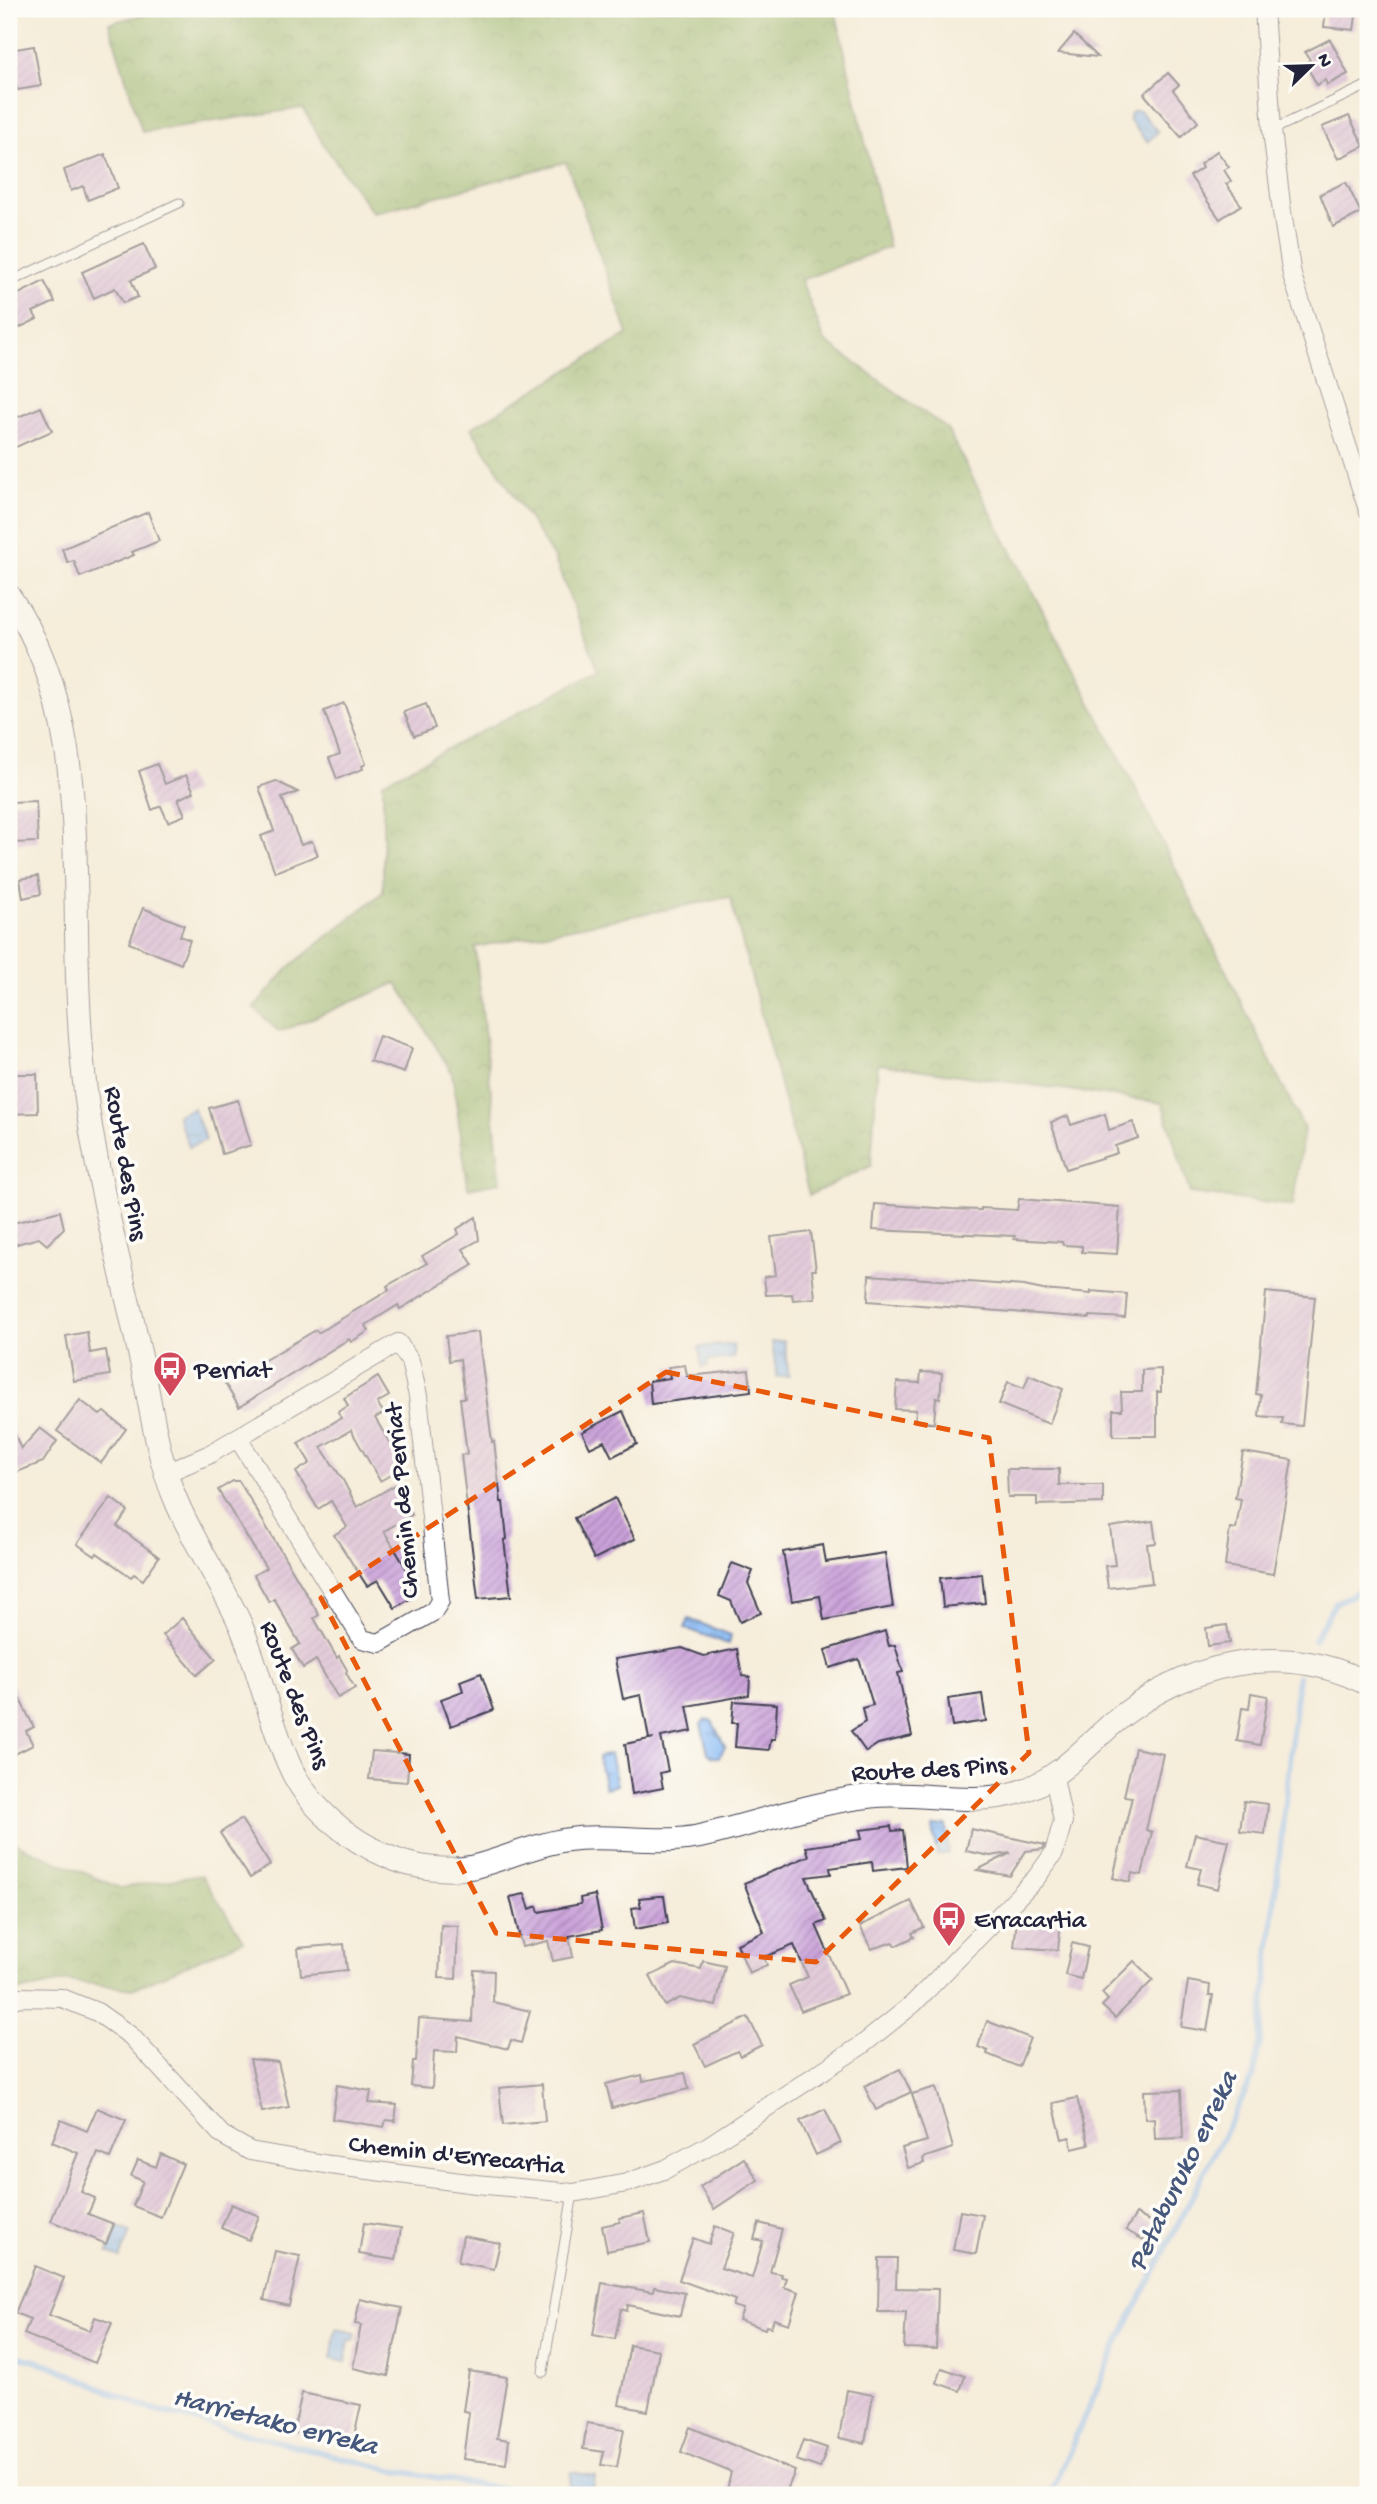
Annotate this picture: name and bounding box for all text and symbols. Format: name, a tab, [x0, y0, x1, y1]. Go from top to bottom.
north arrow	[1276, 32, 1346, 102]
text: N	[1310, 51, 1336, 71]
street label: Route des Pins	[95, 1084, 153, 1245]
bus stop icon: Perriat	[151, 1349, 189, 1398]
place label: Perriat	[193, 1357, 273, 1388]
street label: Chemin de Perriat	[380, 1399, 428, 1599]
street label: Route des Pins	[250, 1617, 336, 1775]
street label: Route des Pins	[851, 1752, 1009, 1791]
bus stop icon: Erracartia	[930, 1899, 968, 1948]
place label: Erracartia	[974, 1907, 1088, 1938]
water label: Petaburuko erreka	[1121, 2065, 1247, 2277]
street label: Chemin d'Errecartia	[347, 2131, 568, 2184]
water label: Harrietako erreka	[169, 2382, 382, 2465]

